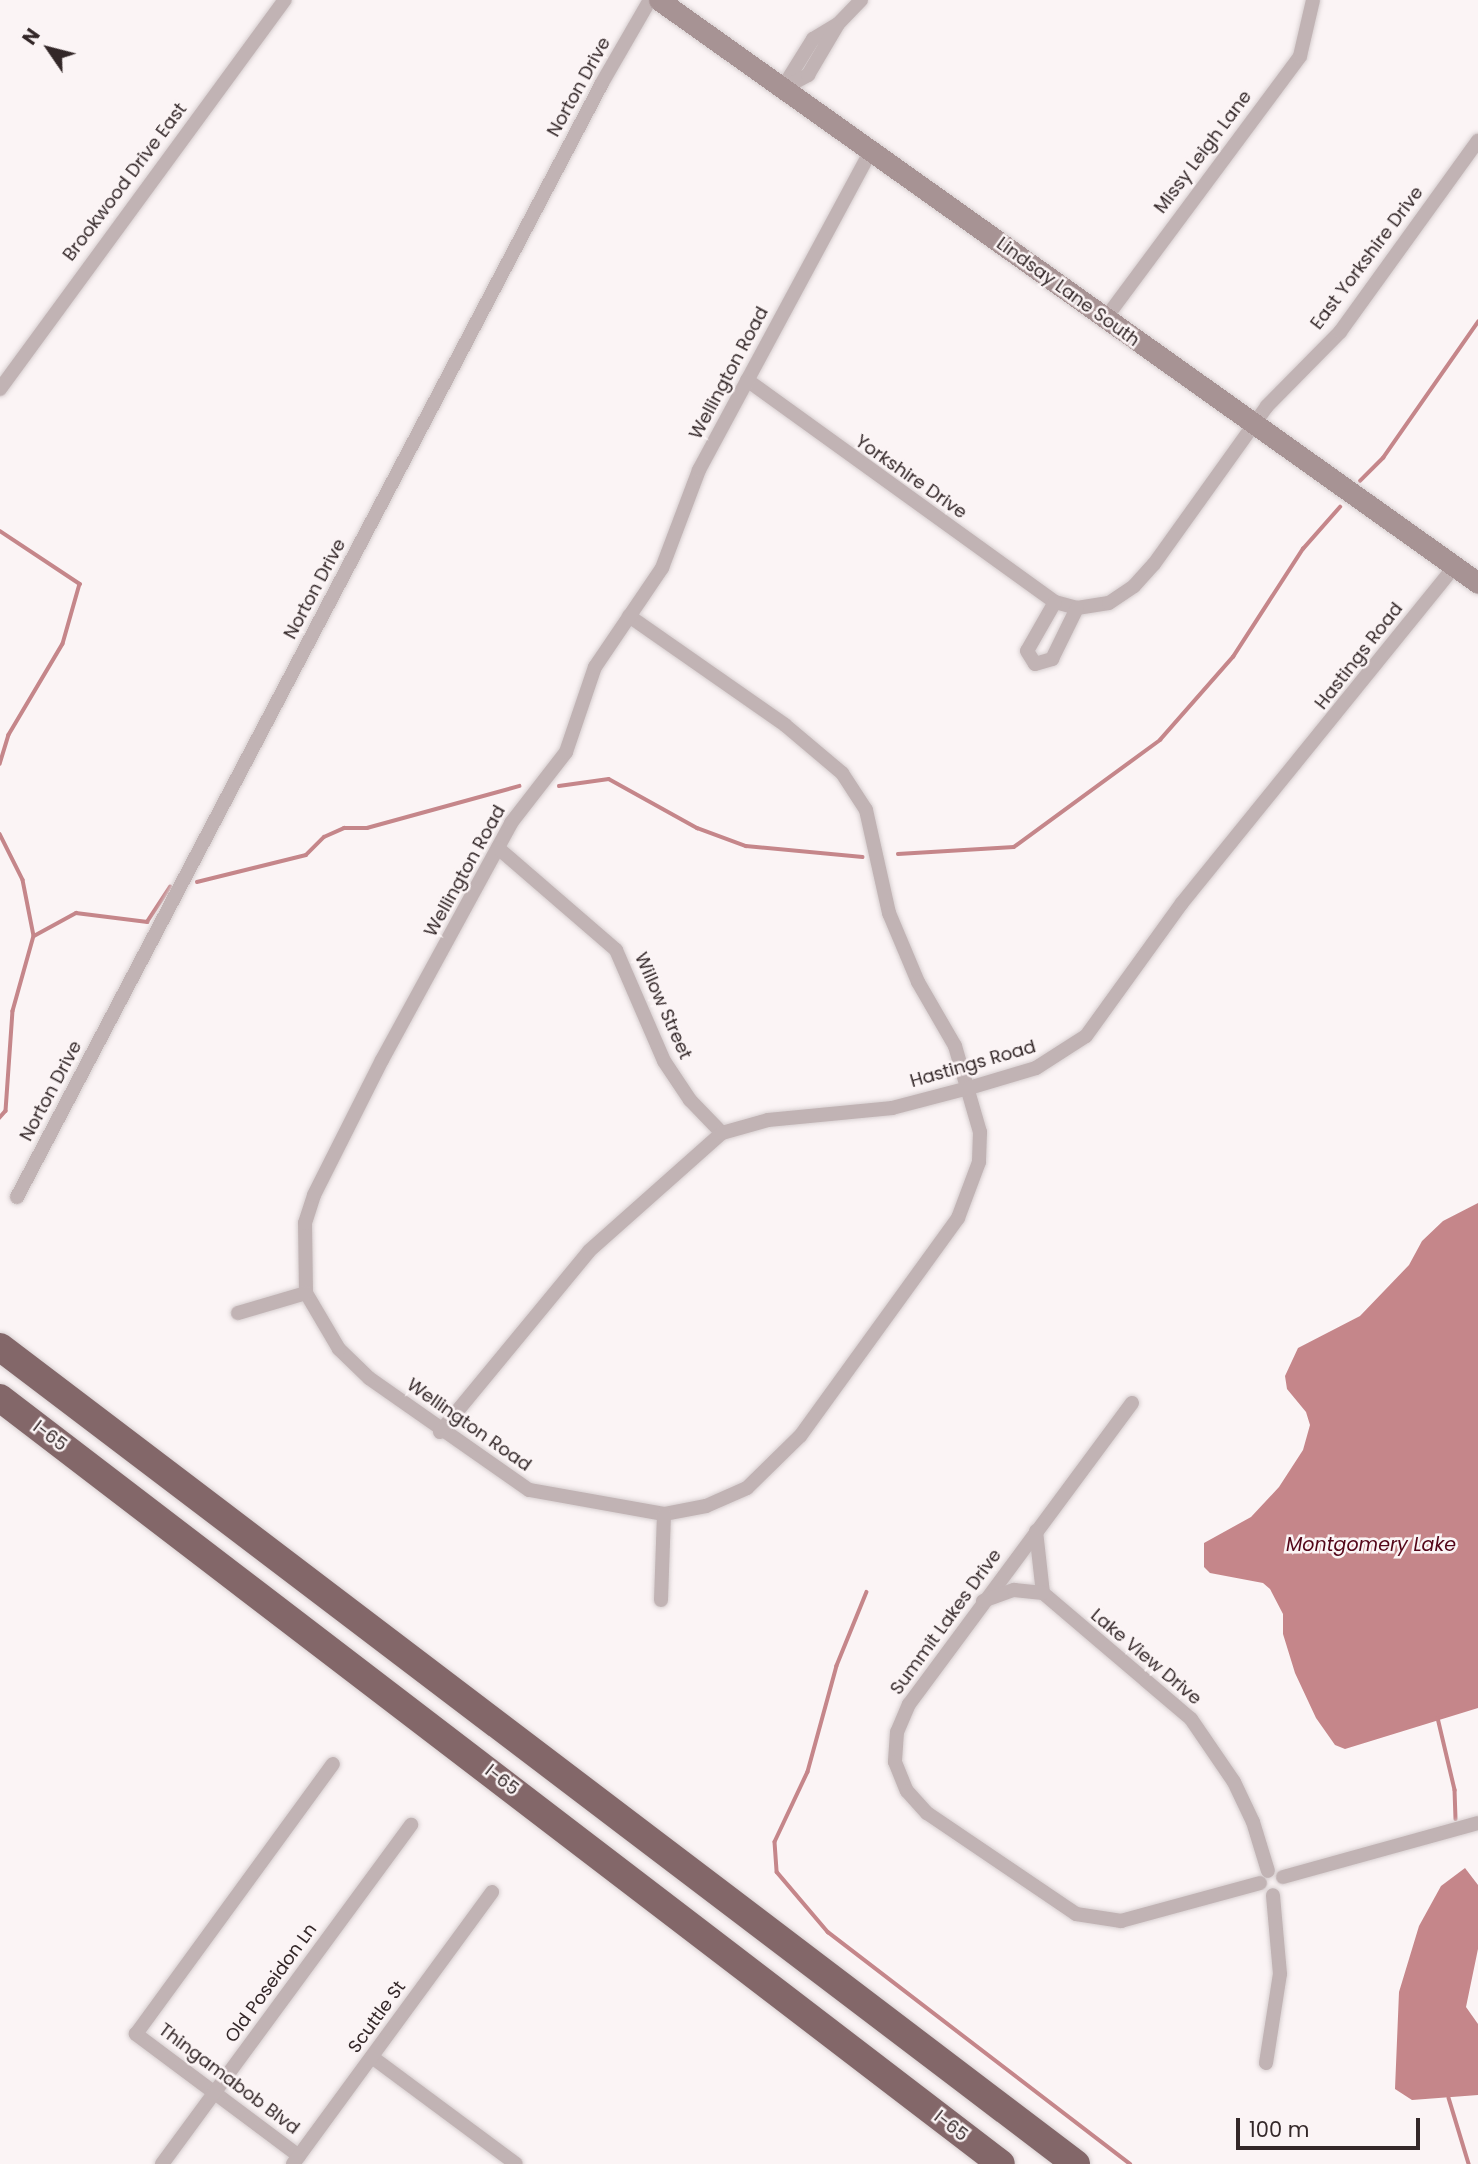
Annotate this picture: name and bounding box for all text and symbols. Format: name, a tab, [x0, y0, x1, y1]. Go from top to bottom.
north arrow	[14, 14, 84, 84]
text: N	[16, 23, 47, 50]
street label: Norton Drive	[543, 33, 615, 141]
street label: Missy Leigh Lane	[1150, 86, 1256, 218]
street label: Brookwood Drive East	[59, 99, 191, 265]
street label: East Yorkshire Drive	[1306, 182, 1428, 334]
street label: Lindsay Lane South	[992, 233, 1144, 351]
street label: Wellington Road	[685, 303, 773, 443]
street label: Yorkshire Drive	[851, 431, 971, 523]
street label: Norton Drive	[280, 535, 350, 643]
street label: Hastings Road	[1311, 598, 1407, 714]
street label: Wellington Road	[420, 802, 510, 940]
street label: Willow Street	[630, 949, 696, 1063]
street label: Hastings Road	[908, 1036, 1038, 1092]
street label: Norton Drive	[16, 1037, 86, 1145]
street label: Wellington Road	[403, 1374, 535, 1476]
street label: I-65	[29, 1416, 71, 1456]
water label: Montgomery Lake	[1286, 1534, 1456, 1556]
street label: Summit Lakes Drive	[886, 1545, 1006, 1699]
street label: Lake View Drive	[1086, 1604, 1206, 1710]
street label: I-65	[481, 1760, 523, 1800]
street label: Old Poseidon Ln	[221, 1919, 321, 2047]
street label: Scuttle St	[344, 1977, 410, 2057]
street label: Thingamabob Blvd	[154, 2019, 304, 2139]
scale bar	[1240, 2104, 1424, 2148]
street label: I-65	[930, 2106, 972, 2146]
text: 100 m	[1249, 2115, 1309, 2144]

